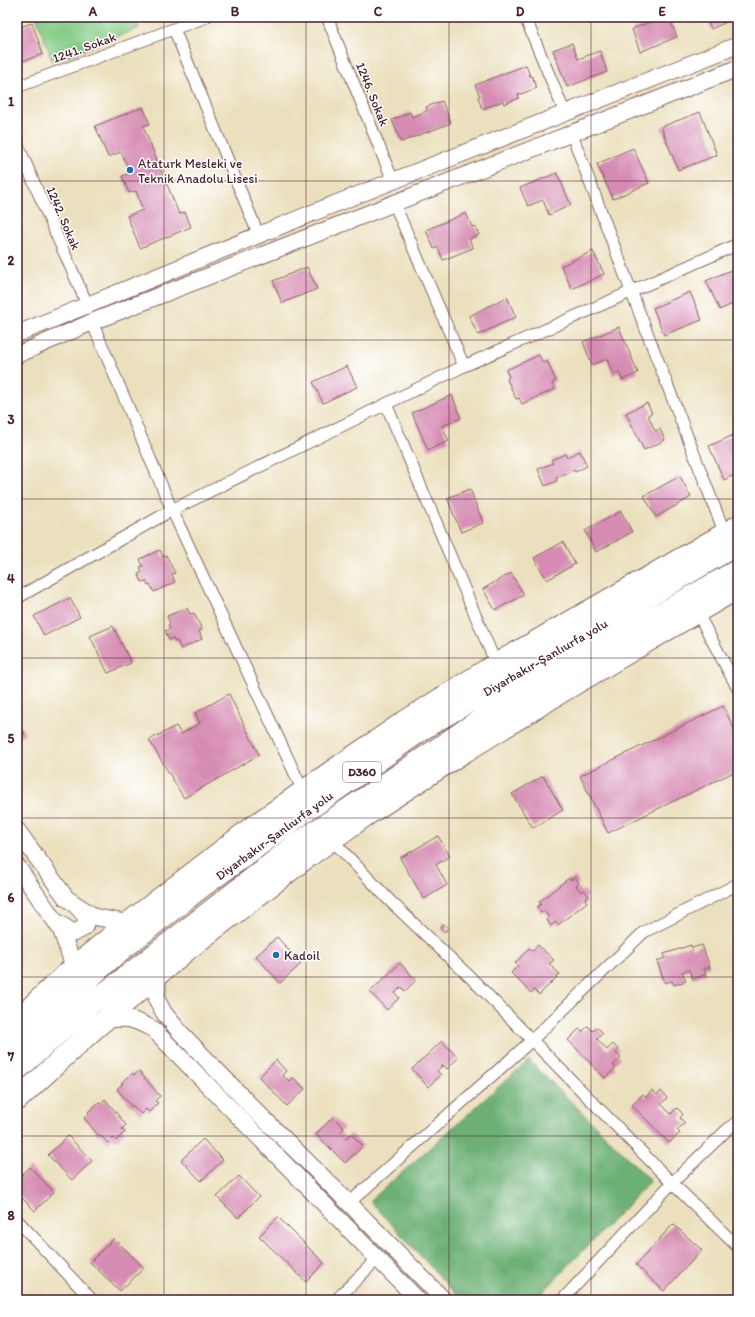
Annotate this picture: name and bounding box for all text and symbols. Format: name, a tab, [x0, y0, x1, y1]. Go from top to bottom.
text: A	[88, 4, 98, 19]
text: B	[231, 4, 240, 19]
text: C	[374, 4, 383, 19]
text: D	[516, 4, 525, 19]
text: E	[658, 4, 666, 19]
street label: 1241. Sokak	[50, 29, 118, 66]
street label: 1246. Sokak	[353, 60, 392, 129]
text: 1	[8, 94, 14, 109]
place label: Ataturk Mesleki ve Teknik Anadolu Lisesi	[138, 156, 258, 186]
marker: Ataturk Mesleki ve Teknik Anadolu Lisesi	[125, 165, 135, 175]
street label: 1242. Sokak	[43, 184, 84, 252]
text: 2	[8, 253, 15, 268]
text: 3	[7, 412, 15, 427]
text: 4	[7, 571, 15, 586]
street label: Diyarbakır-Şanlıurfa yolu	[480, 616, 610, 699]
text: 5	[8, 731, 15, 746]
road number: D360	[343, 762, 381, 782]
street label: Diyarbakır-Şanlıurfa yolu	[213, 788, 336, 883]
text: 6	[8, 890, 15, 905]
place label: Kadoil	[284, 948, 320, 963]
marker: Kadoil	[271, 950, 281, 960]
text: 7	[7, 1049, 15, 1064]
text: 8	[7, 1208, 15, 1223]

